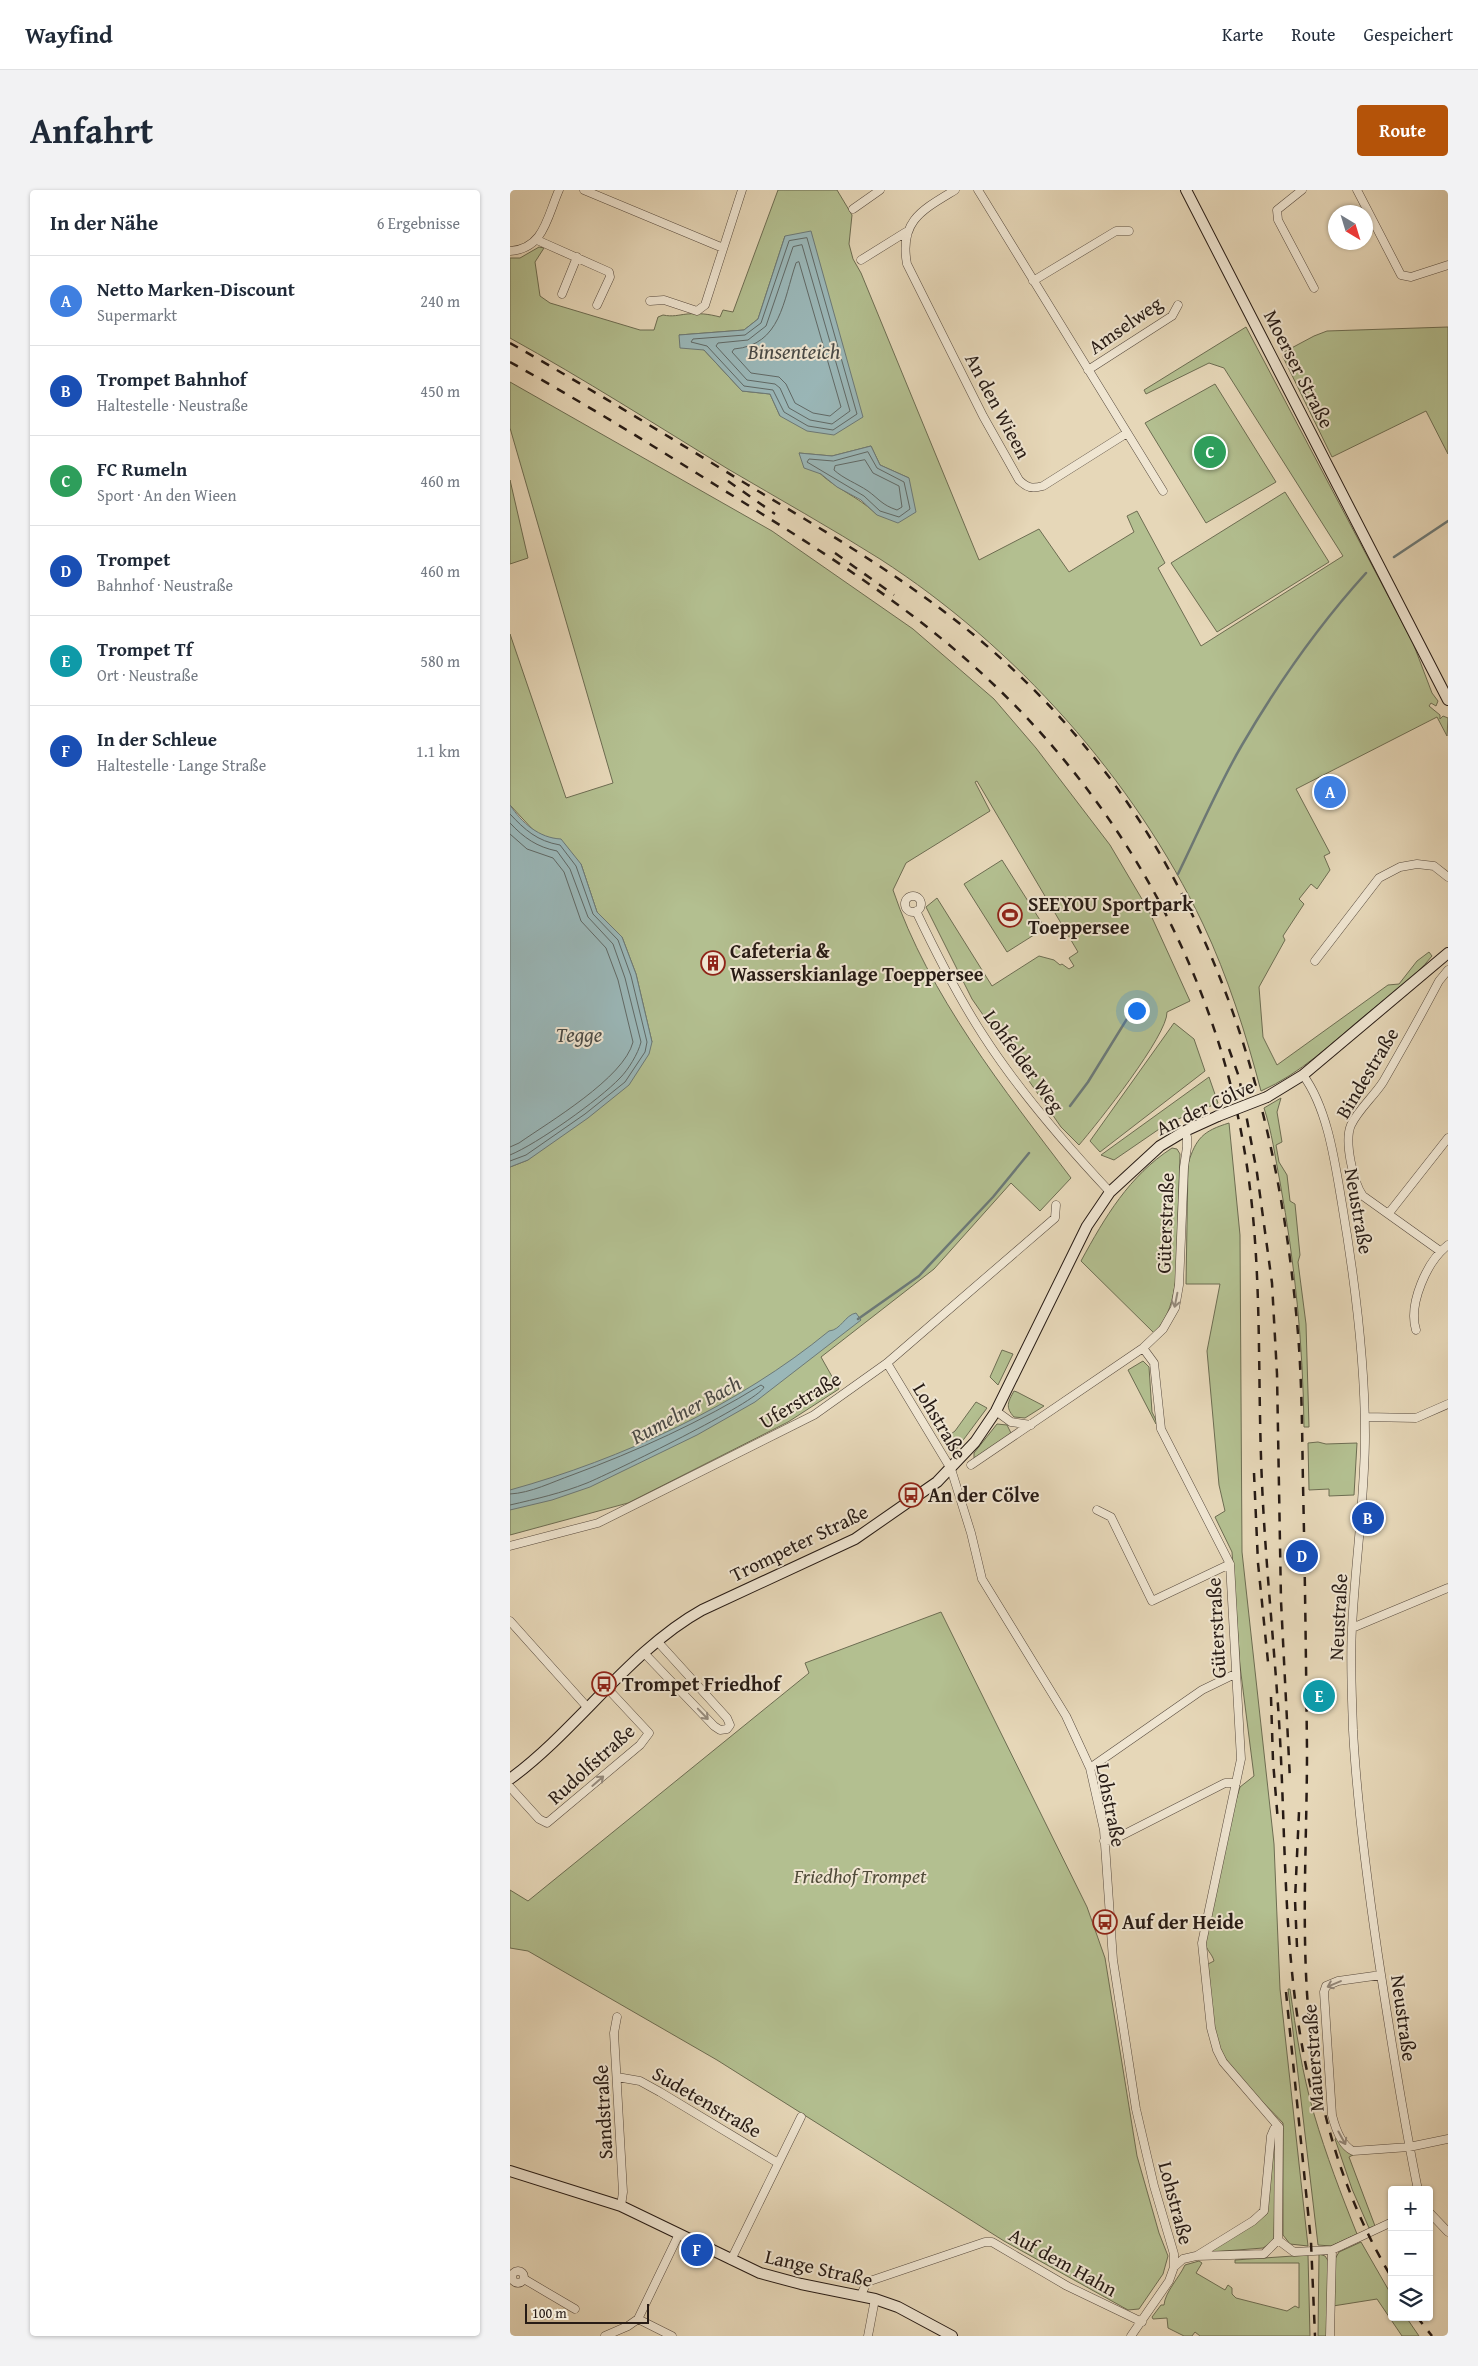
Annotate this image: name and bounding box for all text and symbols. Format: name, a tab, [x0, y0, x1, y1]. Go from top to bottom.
text: Wayfind	[25, 17, 113, 52]
text: Karte	[1222, 21, 1263, 48]
text: Route	[1291, 21, 1336, 48]
text: Gespeichert	[1364, 21, 1453, 48]
text: Anfahrt	[30, 105, 153, 156]
button: Route	[1357, 105, 1448, 156]
north arrow	[1328, 205, 1373, 250]
text: In der Nähe	[50, 207, 158, 238]
text: 6 Ergebnisse	[377, 211, 460, 235]
text: Netto Marken-Discount	[97, 275, 295, 303]
street label: Amselweg	[1082, 288, 1168, 361]
text: A	[61, 289, 71, 313]
text: 240 m	[420, 289, 460, 313]
text: Supermarkt	[97, 303, 177, 327]
street label: Moerser Straße	[1257, 304, 1342, 433]
water label: Binsenteich	[747, 336, 841, 367]
street label: An den Wieen	[958, 348, 1038, 464]
text: Trompet Bahnhof	[97, 365, 246, 393]
text: B	[61, 379, 71, 403]
text: 450 m	[420, 379, 460, 403]
text: Haltestelle · Neustraße	[97, 393, 248, 417]
pin: C	[1194, 433, 1226, 471]
text: FC Rumeln	[97, 455, 187, 483]
text: C	[61, 469, 71, 493]
text: 460 m	[420, 469, 460, 493]
text: Sport · An den Wieen	[97, 483, 236, 507]
text: Trompet	[97, 545, 170, 573]
text: D	[61, 559, 71, 583]
text: 460 m	[420, 559, 460, 583]
text: Bahnhof · Neustraße	[97, 573, 233, 597]
text: Trompet Tf	[97, 635, 192, 663]
text: E	[62, 649, 70, 673]
text: 580 m	[420, 649, 460, 673]
text: Ort · Neustraße	[97, 663, 198, 687]
text: In der Schleue	[97, 725, 217, 753]
text: F	[62, 739, 70, 763]
text: 1.1 km	[416, 739, 460, 763]
text: Haltestelle · Lange Straße	[97, 753, 266, 777]
pin: A	[1314, 773, 1346, 811]
place label: SEEYOU Sportpark Toeppersee	[1028, 889, 1194, 941]
sports icon: SEEYOU Sportpark Toeppersee	[997, 902, 1023, 928]
place label: Cafeteria & Wasserskianlage Toeppersee	[730, 936, 984, 988]
building icon: Cafeteria & Wasserskianlage Toeppersee	[700, 950, 726, 976]
your location	[1124, 998, 1150, 1024]
street label: Lohfelder Weg	[977, 1003, 1072, 1118]
water label: Tegge	[556, 1019, 602, 1050]
street label: Bindestraße	[1328, 1022, 1405, 1124]
street label: An der Cölve	[1151, 1071, 1259, 1142]
street label: Neustraße	[1338, 1166, 1381, 1256]
street label: Güterstraße	[1148, 1172, 1181, 1274]
one-way arrow	[1171, 1292, 1180, 1308]
street label: Uferstraße	[753, 1364, 846, 1435]
water label: Rumelner Bach	[624, 1367, 747, 1452]
street label: Lohstraße	[906, 1377, 975, 1465]
place label: An der Cölve	[928, 1480, 1040, 1509]
bus stop icon: An der Cölve	[898, 1482, 924, 1508]
street label: Trompeter Straße	[725, 1497, 873, 1589]
pin: B	[1352, 1499, 1384, 1537]
pin: D	[1286, 1537, 1318, 1575]
street label: Neustraße	[1321, 1573, 1354, 1661]
street label: Güterstraße	[1198, 1577, 1233, 1679]
place label: Trompet Friedhof	[622, 1669, 782, 1698]
bus stop icon: Trompet Friedhof	[591, 1671, 617, 1697]
pin: E	[1303, 1677, 1335, 1715]
one-way arrow	[697, 1708, 709, 1720]
street label: Rudolfstraße	[541, 1716, 641, 1811]
street label: Lohstraße	[1089, 1761, 1134, 1849]
one-way arrow	[591, 1776, 604, 1787]
park label: Friedhof Trompet	[793, 1861, 927, 1890]
place label: Auf der Heide	[1122, 1907, 1244, 1936]
bus stop icon: Auf der Heide	[1092, 1909, 1118, 1935]
street label: Neustraße	[1384, 1973, 1425, 2063]
one-way arrow	[1327, 1979, 1342, 1989]
street label: Mauerstraße	[1294, 2003, 1331, 2113]
street label: Sudetenstraße	[647, 2059, 767, 2145]
street label: Sandstraße	[586, 2064, 619, 2160]
one-way arrow	[1337, 2130, 1347, 2145]
street label: Lohstraße	[1152, 2158, 1201, 2248]
map controls	[1388, 2186, 1433, 2321]
button: +	[1388, 2186, 1433, 2231]
street label: Auf dem Hahn	[1004, 2220, 1123, 2303]
pin: F	[681, 2231, 713, 2269]
button: −	[1388, 2231, 1433, 2276]
street label: Lange Straße	[762, 2241, 876, 2294]
button: layers	[1388, 2276, 1433, 2321]
scale bar	[525, 2301, 649, 2324]
text: 100 m	[532, 2303, 567, 2323]

